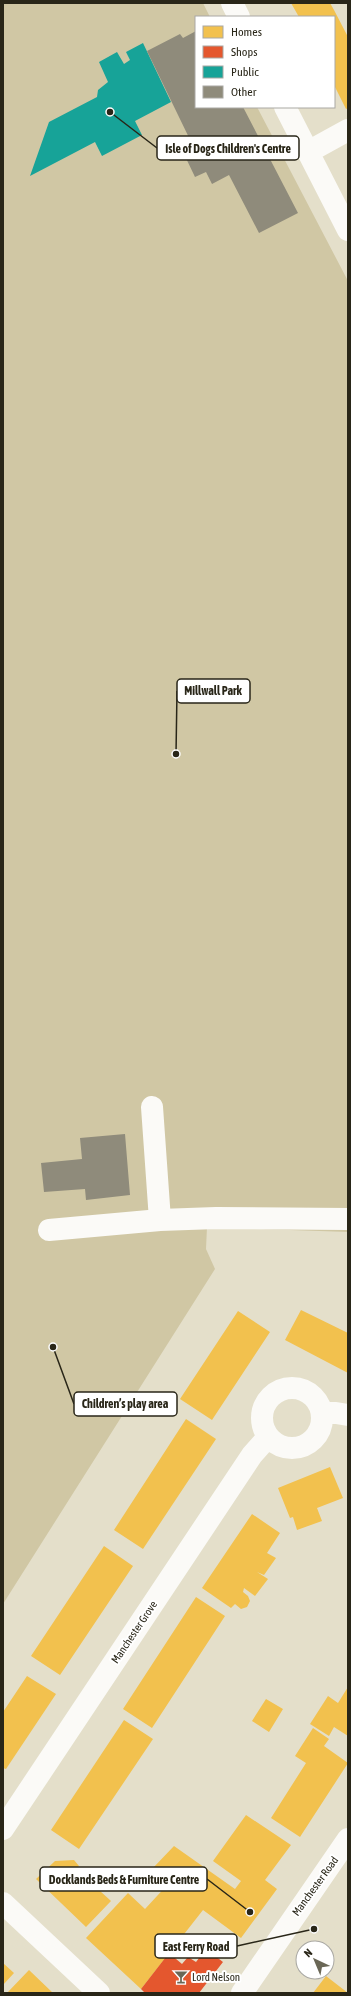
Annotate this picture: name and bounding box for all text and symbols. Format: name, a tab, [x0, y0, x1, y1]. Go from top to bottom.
legend	[195, 16, 335, 108]
text: Homes	[231, 25, 262, 39]
text: Shops	[231, 45, 257, 59]
text: Public	[231, 65, 259, 79]
text: Other	[231, 85, 257, 99]
callout: Isle of Dogs Children's Centre	[157, 136, 299, 160]
text: Isle of Dogs Children's Centre	[165, 142, 291, 156]
callout: Millwall Park	[177, 679, 250, 703]
text: Millwall Park	[184, 684, 243, 698]
callout: Children’s play area	[74, 1392, 177, 1416]
text: Children’s play area	[82, 1397, 169, 1411]
street label: Manchester Grove	[109, 1599, 159, 1665]
street label: Manchester Road	[290, 1854, 340, 1918]
callout: Docklands Beds & Furniture Centre	[40, 1867, 207, 1891]
text: Docklands Beds & Furniture Centre	[49, 1873, 200, 1887]
callout: East Ferry Road	[155, 1934, 237, 1958]
text: East Ferry Road	[163, 1940, 230, 1954]
north arrow	[295, 1940, 335, 1980]
text: N	[302, 1946, 315, 1959]
bar icon: Lord Nelson	[173, 1969, 189, 1985]
place label: Lord Nelson	[192, 1971, 240, 1983]

